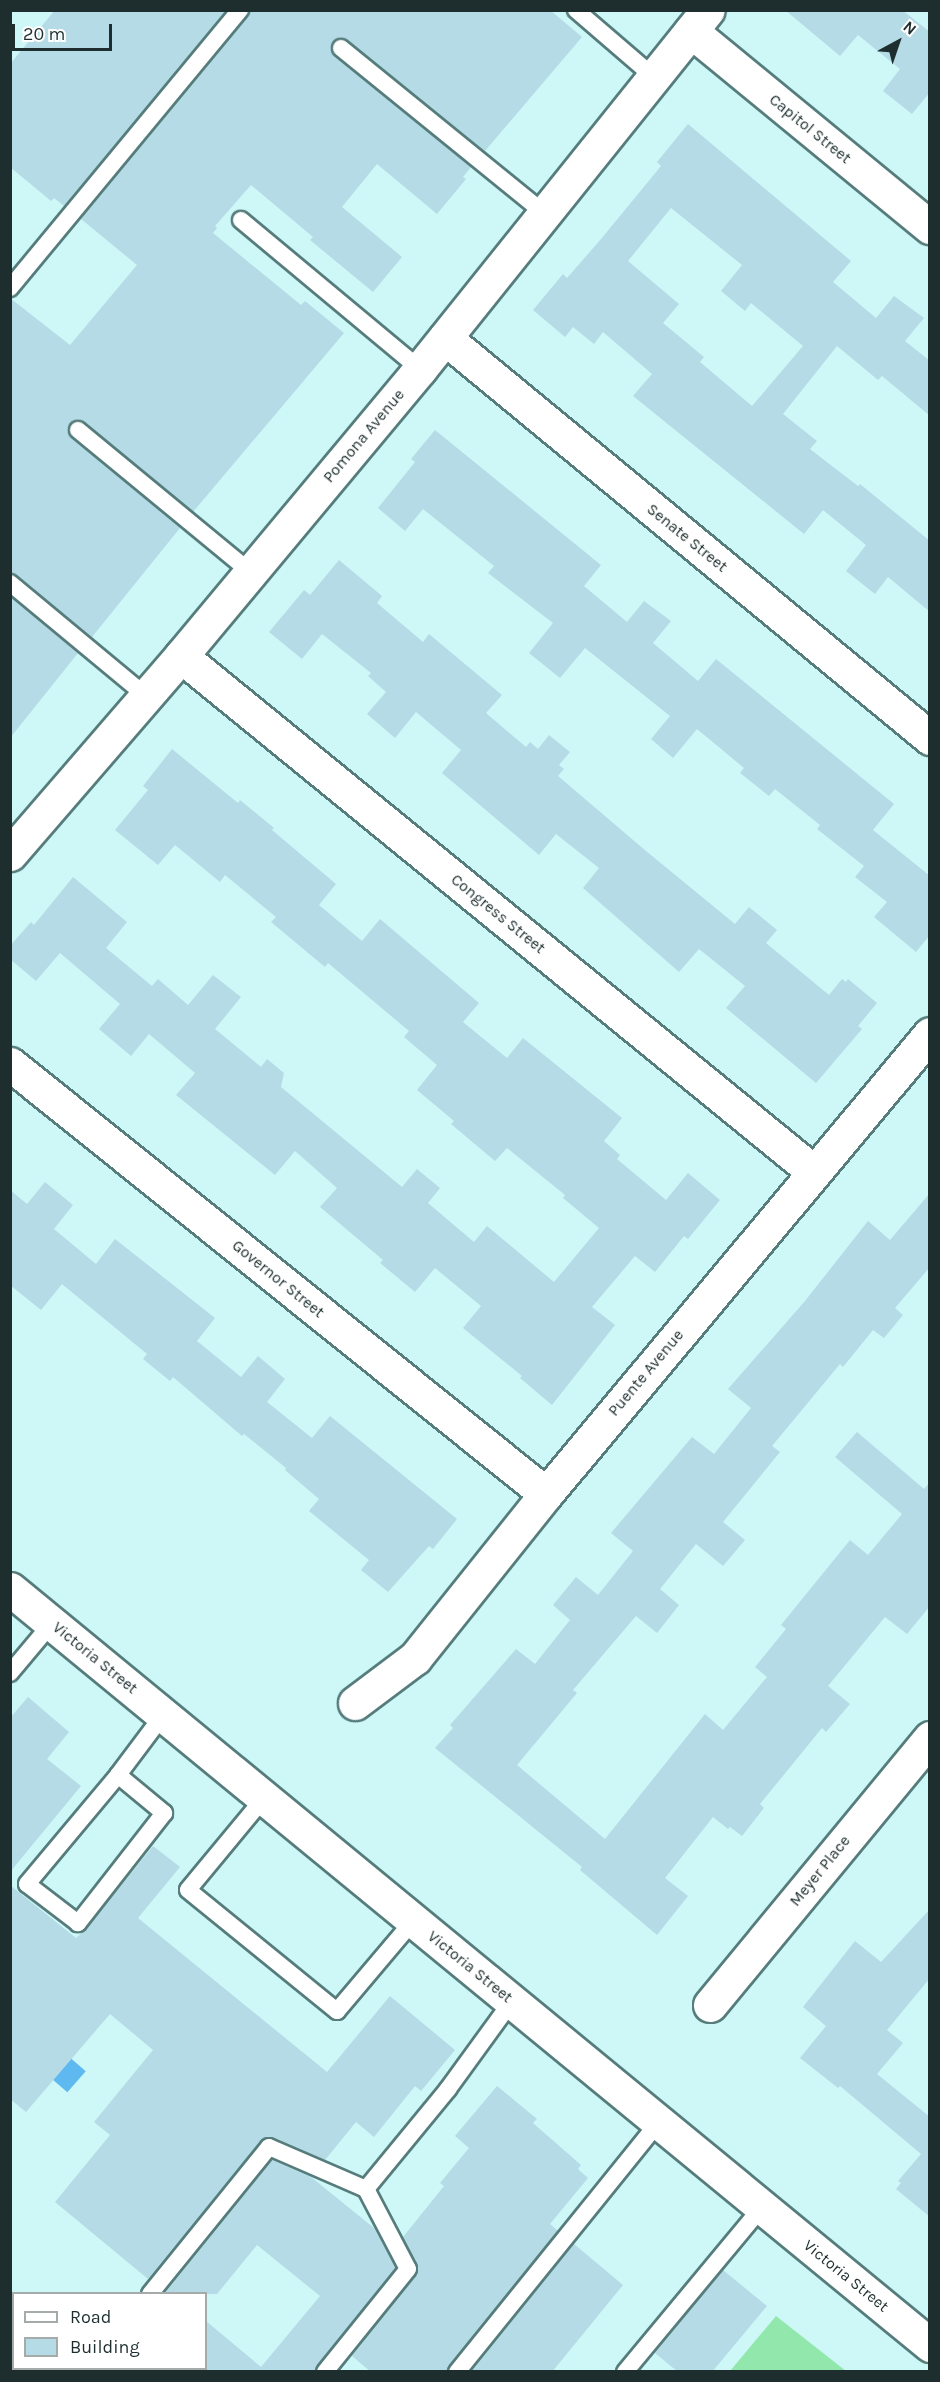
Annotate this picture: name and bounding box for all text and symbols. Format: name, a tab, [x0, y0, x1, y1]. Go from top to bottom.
scale bar	[15, 12, 116, 50]
north arrow	[868, 12, 928, 72]
text: N	[899, 17, 920, 39]
text: 20 m	[23, 23, 65, 45]
street label: Capitol Street	[765, 90, 855, 168]
street label: Pomona Avenue	[319, 385, 409, 487]
street label: Senate Street	[643, 500, 731, 576]
street label: Congress Street	[447, 870, 549, 958]
street label: Governor Street	[228, 1236, 328, 1322]
street label: Puente Avenue	[604, 1326, 688, 1420]
street label: Victoria Street	[49, 1618, 141, 1698]
street label: Meyer Place	[786, 1832, 854, 1910]
street label: Victoria Street	[424, 1927, 516, 2007]
street label: Victoria Street	[800, 2236, 892, 2316]
legend	[12, 2292, 207, 2370]
text: Road	[70, 2306, 111, 2328]
text: Building	[70, 2336, 140, 2358]

